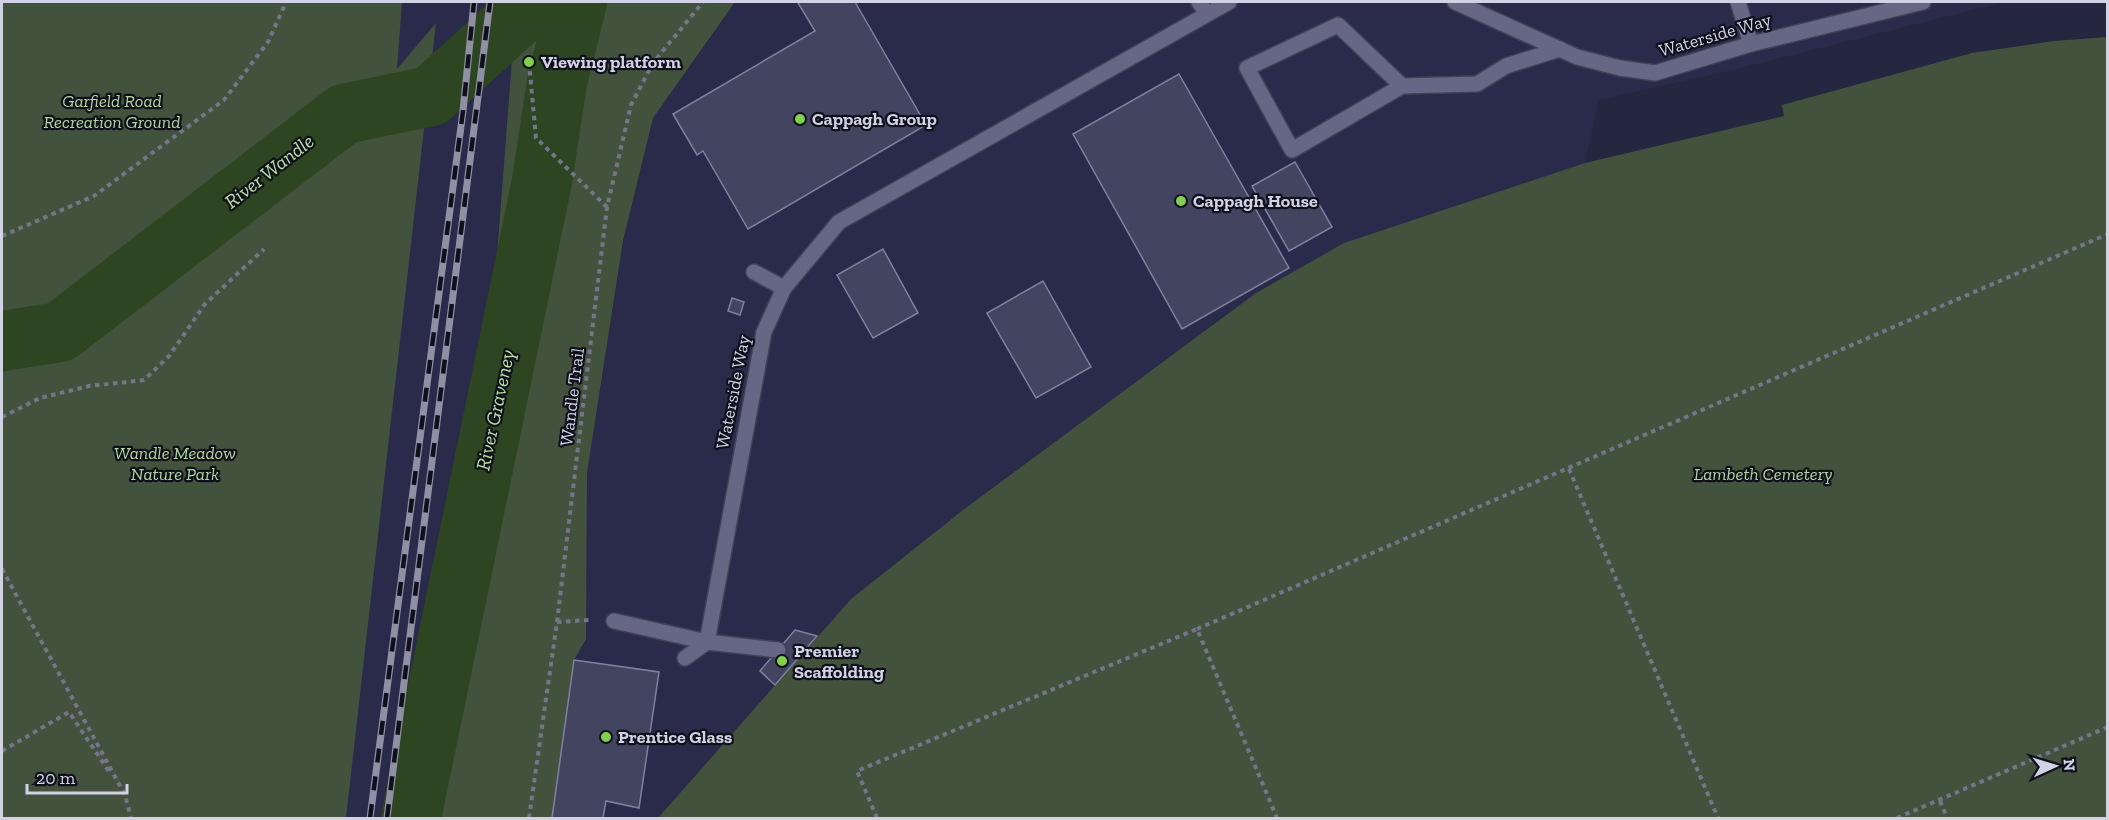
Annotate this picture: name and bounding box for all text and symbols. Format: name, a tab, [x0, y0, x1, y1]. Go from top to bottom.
street label: Waterside Way	[1656, 8, 1774, 62]
place label: Viewing platform	[541, 51, 681, 73]
marker: Viewing platform	[522, 55, 536, 69]
park label: Garfield Road Recreation Ground	[44, 90, 180, 133]
place label: Cappagh Group	[812, 108, 937, 130]
marker: Cappagh Group	[793, 112, 807, 126]
water label: River Wandle	[219, 129, 319, 213]
place label: Cappagh House	[1193, 190, 1318, 212]
marker: Cappagh House	[1174, 194, 1188, 208]
street label: Waterside Way	[711, 332, 755, 451]
street label: Wandle Trail	[555, 346, 589, 447]
water label: River Graveney	[470, 347, 520, 473]
park label: Wandle Meadow Nature Park	[114, 442, 236, 485]
park label: Lambeth Cemetery	[1694, 463, 1832, 485]
place label: Premier Scaffolding	[794, 640, 884, 683]
marker: Premier Scaffolding	[775, 654, 789, 668]
place label: Prentice Glass	[618, 726, 732, 748]
marker: Prentice Glass	[599, 730, 613, 744]
north arrow	[2025, 736, 2085, 796]
scale bar	[27, 757, 128, 795]
text: N	[2060, 758, 2079, 772]
text: 20 m	[36, 767, 76, 789]

